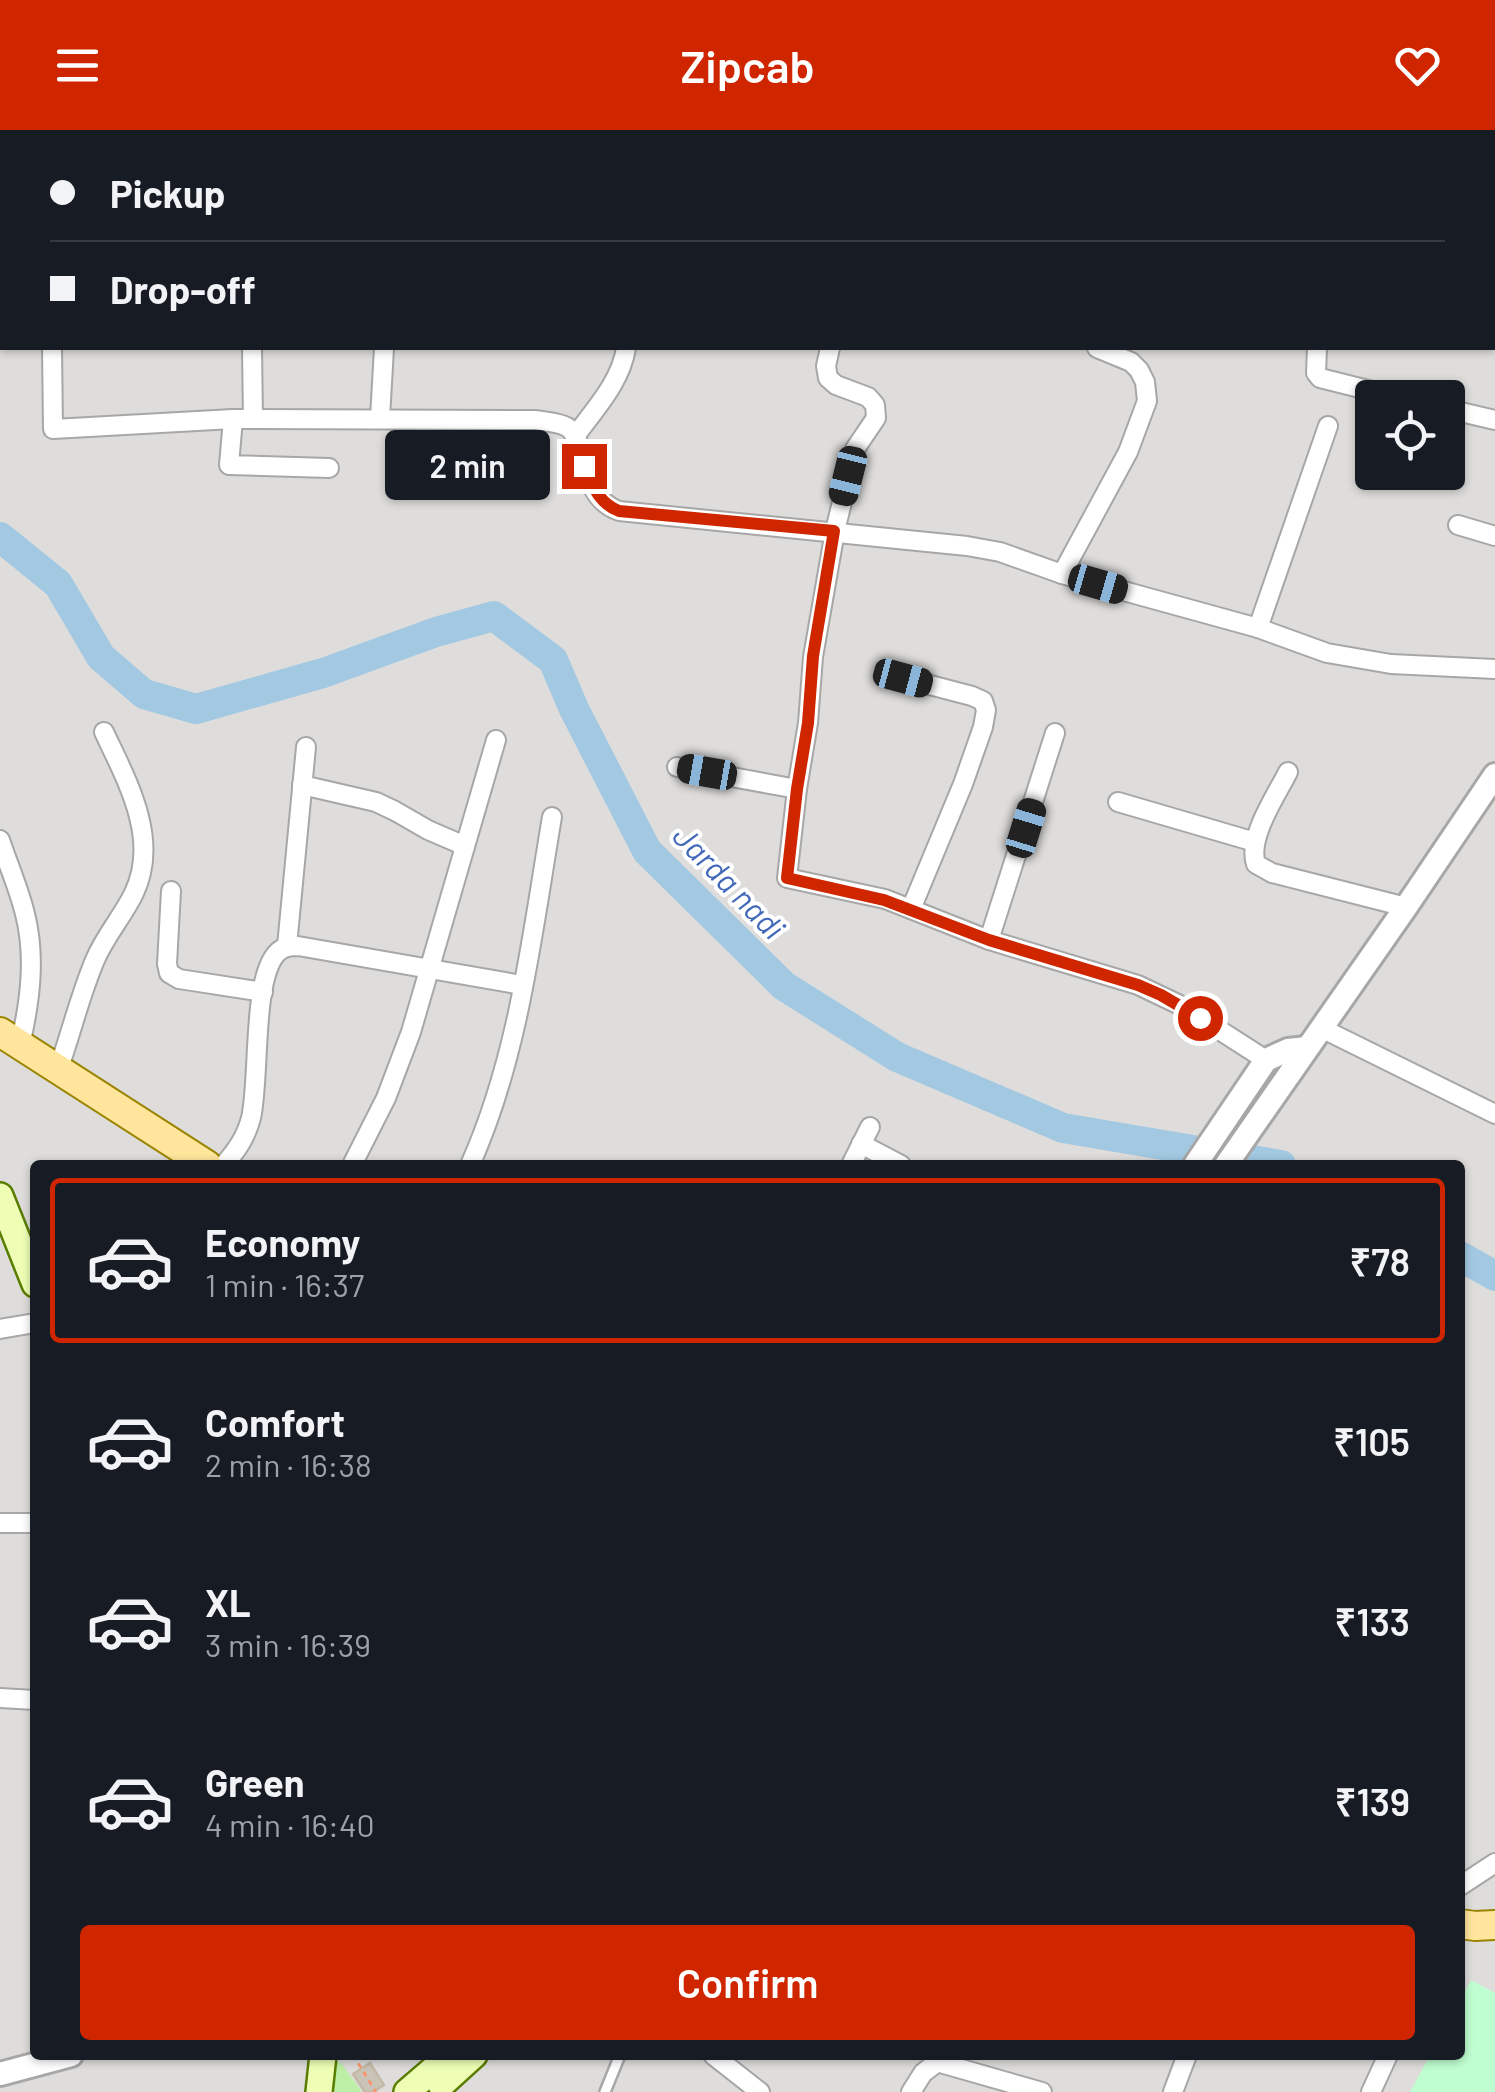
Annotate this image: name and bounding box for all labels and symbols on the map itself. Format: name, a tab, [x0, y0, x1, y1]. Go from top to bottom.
callout: 2 min	[384, 431, 549, 501]
car	[826, 443, 870, 509]
route end	[562, 444, 607, 489]
car	[1065, 561, 1131, 607]
car	[870, 656, 936, 700]
car	[675, 752, 739, 792]
car	[1003, 795, 1049, 861]
water label: Jarda nadi	[666, 816, 794, 946]
route start	[1178, 996, 1223, 1041]

